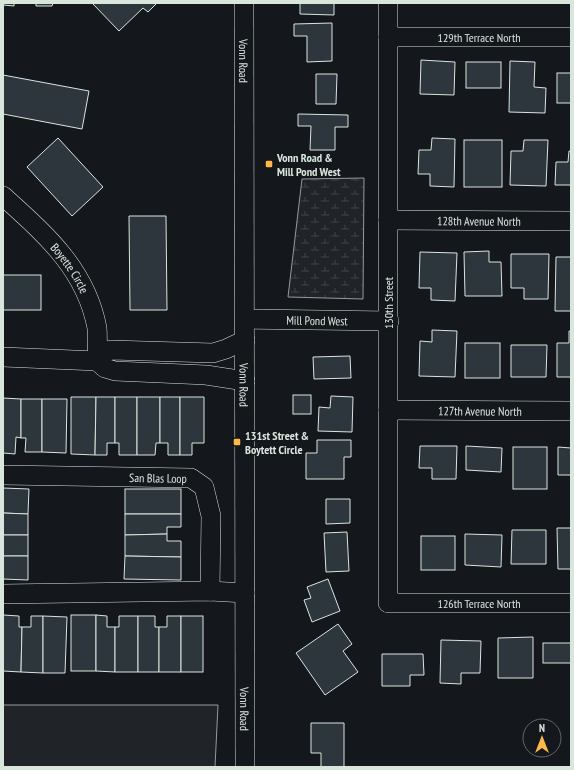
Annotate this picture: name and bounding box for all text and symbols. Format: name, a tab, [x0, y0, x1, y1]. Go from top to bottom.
street label: 129th Terrace North	[438, 30, 520, 45]
street label: Vonn Road	[237, 38, 252, 83]
place label: Vonn Road & Mill Pond West	[276, 150, 341, 179]
marker: Vonn Road & Mill Pond West	[264, 159, 274, 169]
street label: 128th Avenue North	[437, 213, 521, 228]
street label: Boyette Circle	[48, 240, 92, 296]
street label: 130th Street	[381, 276, 396, 329]
street label: Mill Pond West	[286, 312, 349, 328]
street label: Vonn Road	[237, 362, 252, 407]
street label: 127th Avenue North	[438, 403, 522, 418]
place label: 131st Street & Boytett Circle	[245, 428, 309, 457]
marker: 131st Street & Boytett Circle	[232, 437, 242, 447]
street label: San Blas Loop	[129, 470, 187, 485]
street label: 126th Terrace North	[438, 596, 520, 611]
street label: Vonn Road	[237, 686, 252, 731]
north arrow	[522, 718, 562, 758]
text: N	[539, 721, 545, 735]

